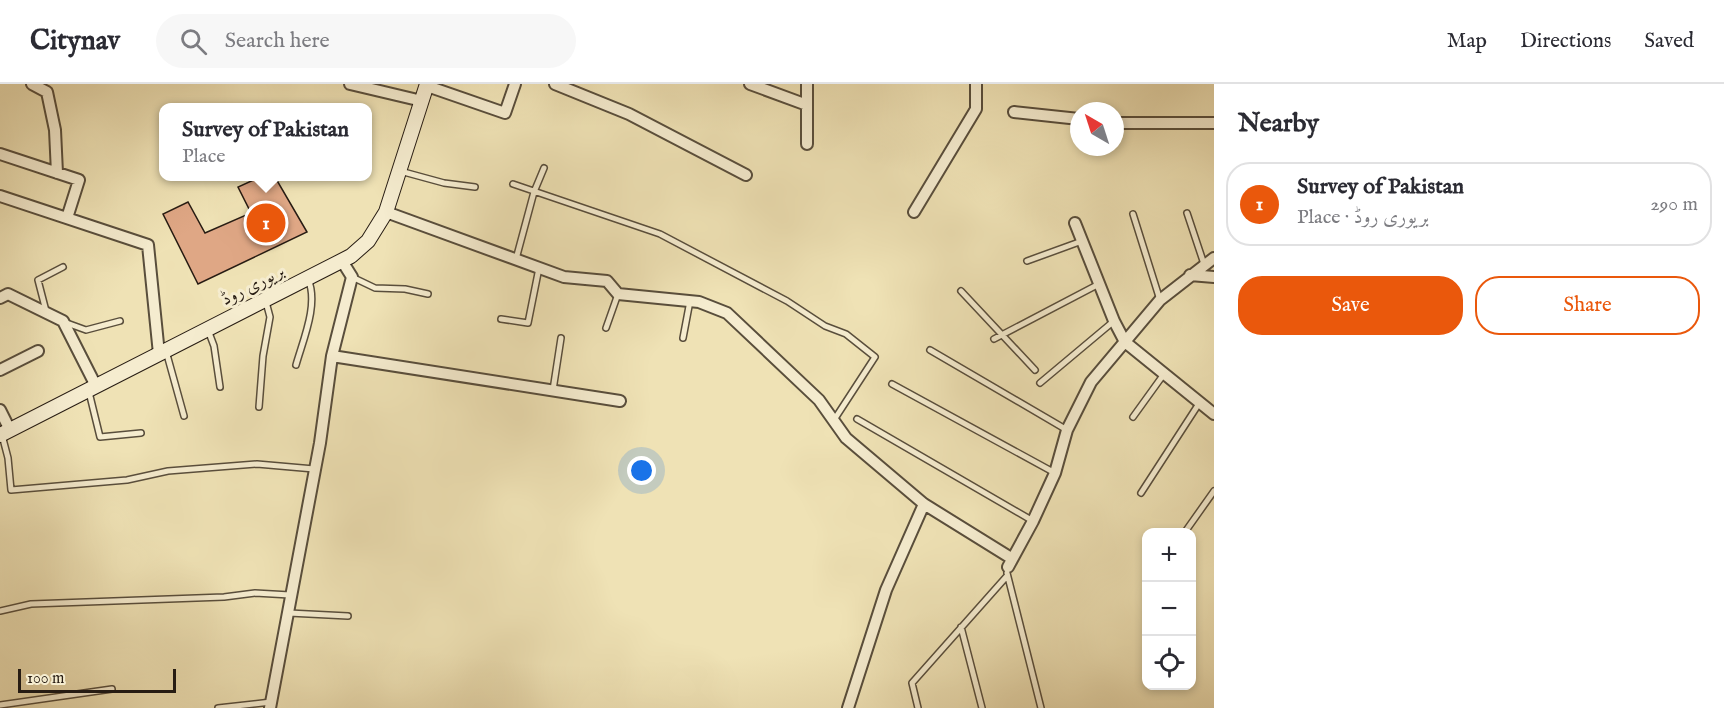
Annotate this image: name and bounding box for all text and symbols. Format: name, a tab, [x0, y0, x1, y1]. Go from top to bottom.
search box	[156, 14, 576, 68]
text: Citynav	[30, 24, 120, 59]
icon: search	[177, 25, 210, 58]
text: Search here	[225, 27, 330, 55]
text: Map	[1447, 28, 1487, 55]
text: Directions	[1520, 28, 1611, 55]
text: Saved	[1644, 28, 1694, 55]
north arrow	[1070, 102, 1124, 156]
popup	[159, 103, 372, 181]
text: Nearby	[1238, 107, 1319, 140]
text: Survey of Pakistan	[182, 116, 349, 144]
text: Place	[182, 144, 225, 169]
text: Survey of Pakistan	[1297, 173, 1464, 201]
text: 1	[1256, 192, 1263, 217]
text: 290 m	[1650, 192, 1698, 217]
pin: 1	[246, 200, 286, 246]
text: Place · بریوری روڈ	[1297, 205, 1429, 230]
street label: بریوری روڈ	[218, 260, 288, 312]
button: Save	[1238, 276, 1463, 335]
button: Share	[1475, 276, 1700, 335]
your location	[627, 456, 656, 485]
map controls	[1142, 528, 1196, 690]
button: +	[1142, 528, 1196, 582]
button: −	[1142, 582, 1196, 636]
button: locate	[1142, 636, 1196, 690]
scale bar	[18, 666, 176, 694]
text: 100 m	[27, 669, 64, 689]

